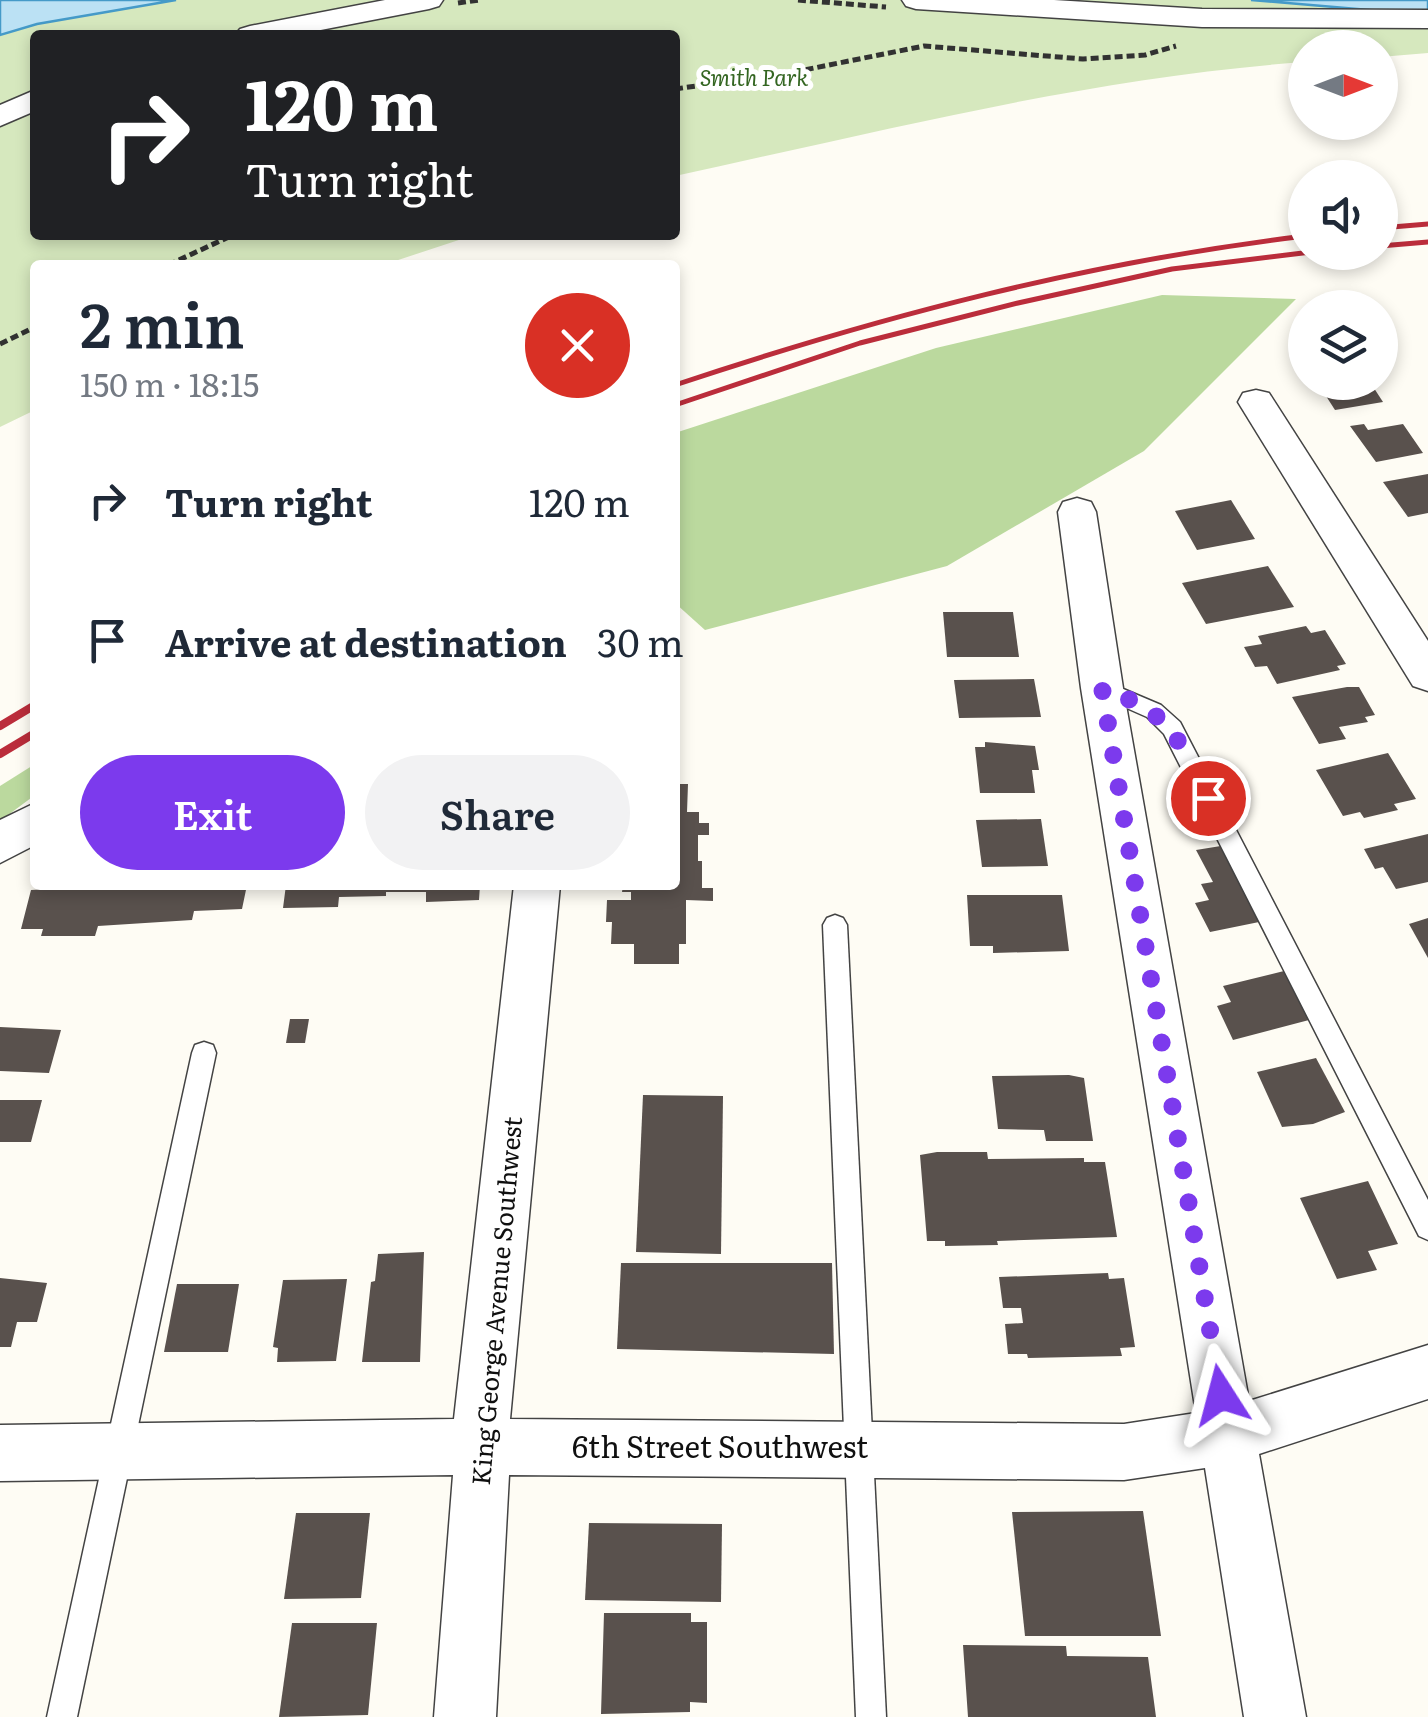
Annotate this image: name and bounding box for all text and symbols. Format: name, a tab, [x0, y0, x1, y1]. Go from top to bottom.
north arrow	[1288, 30, 1398, 140]
map controls	[1288, 30, 1398, 400]
text: 120 m	[245, 49, 438, 153]
park label: Smith Park	[700, 60, 808, 93]
icon: right	[80, 70, 210, 200]
text: Turn right	[245, 144, 473, 211]
button: sound	[1288, 160, 1398, 270]
text: 2 min	[80, 277, 245, 366]
button: layers	[1288, 290, 1398, 400]
button: close	[525, 293, 630, 398]
text: 150 m · 18:15	[80, 359, 259, 407]
text: Turn right	[165, 472, 372, 529]
text: 120 m	[529, 472, 630, 529]
icon: right	[80, 473, 135, 528]
text: Arrive at destination	[165, 612, 567, 669]
text: 30 m	[597, 612, 684, 669]
icon: arrive	[80, 613, 135, 668]
button: Exit	[80, 755, 345, 870]
button: Share	[365, 755, 630, 870]
pin	[1166, 756, 1251, 841]
icon: arrive	[1181, 771, 1236, 826]
street label: King George Avenue Southwest	[461, 1115, 530, 1487]
position arrow	[1169, 1343, 1273, 1447]
street label: 6th Street Southwest	[572, 1423, 868, 1467]

